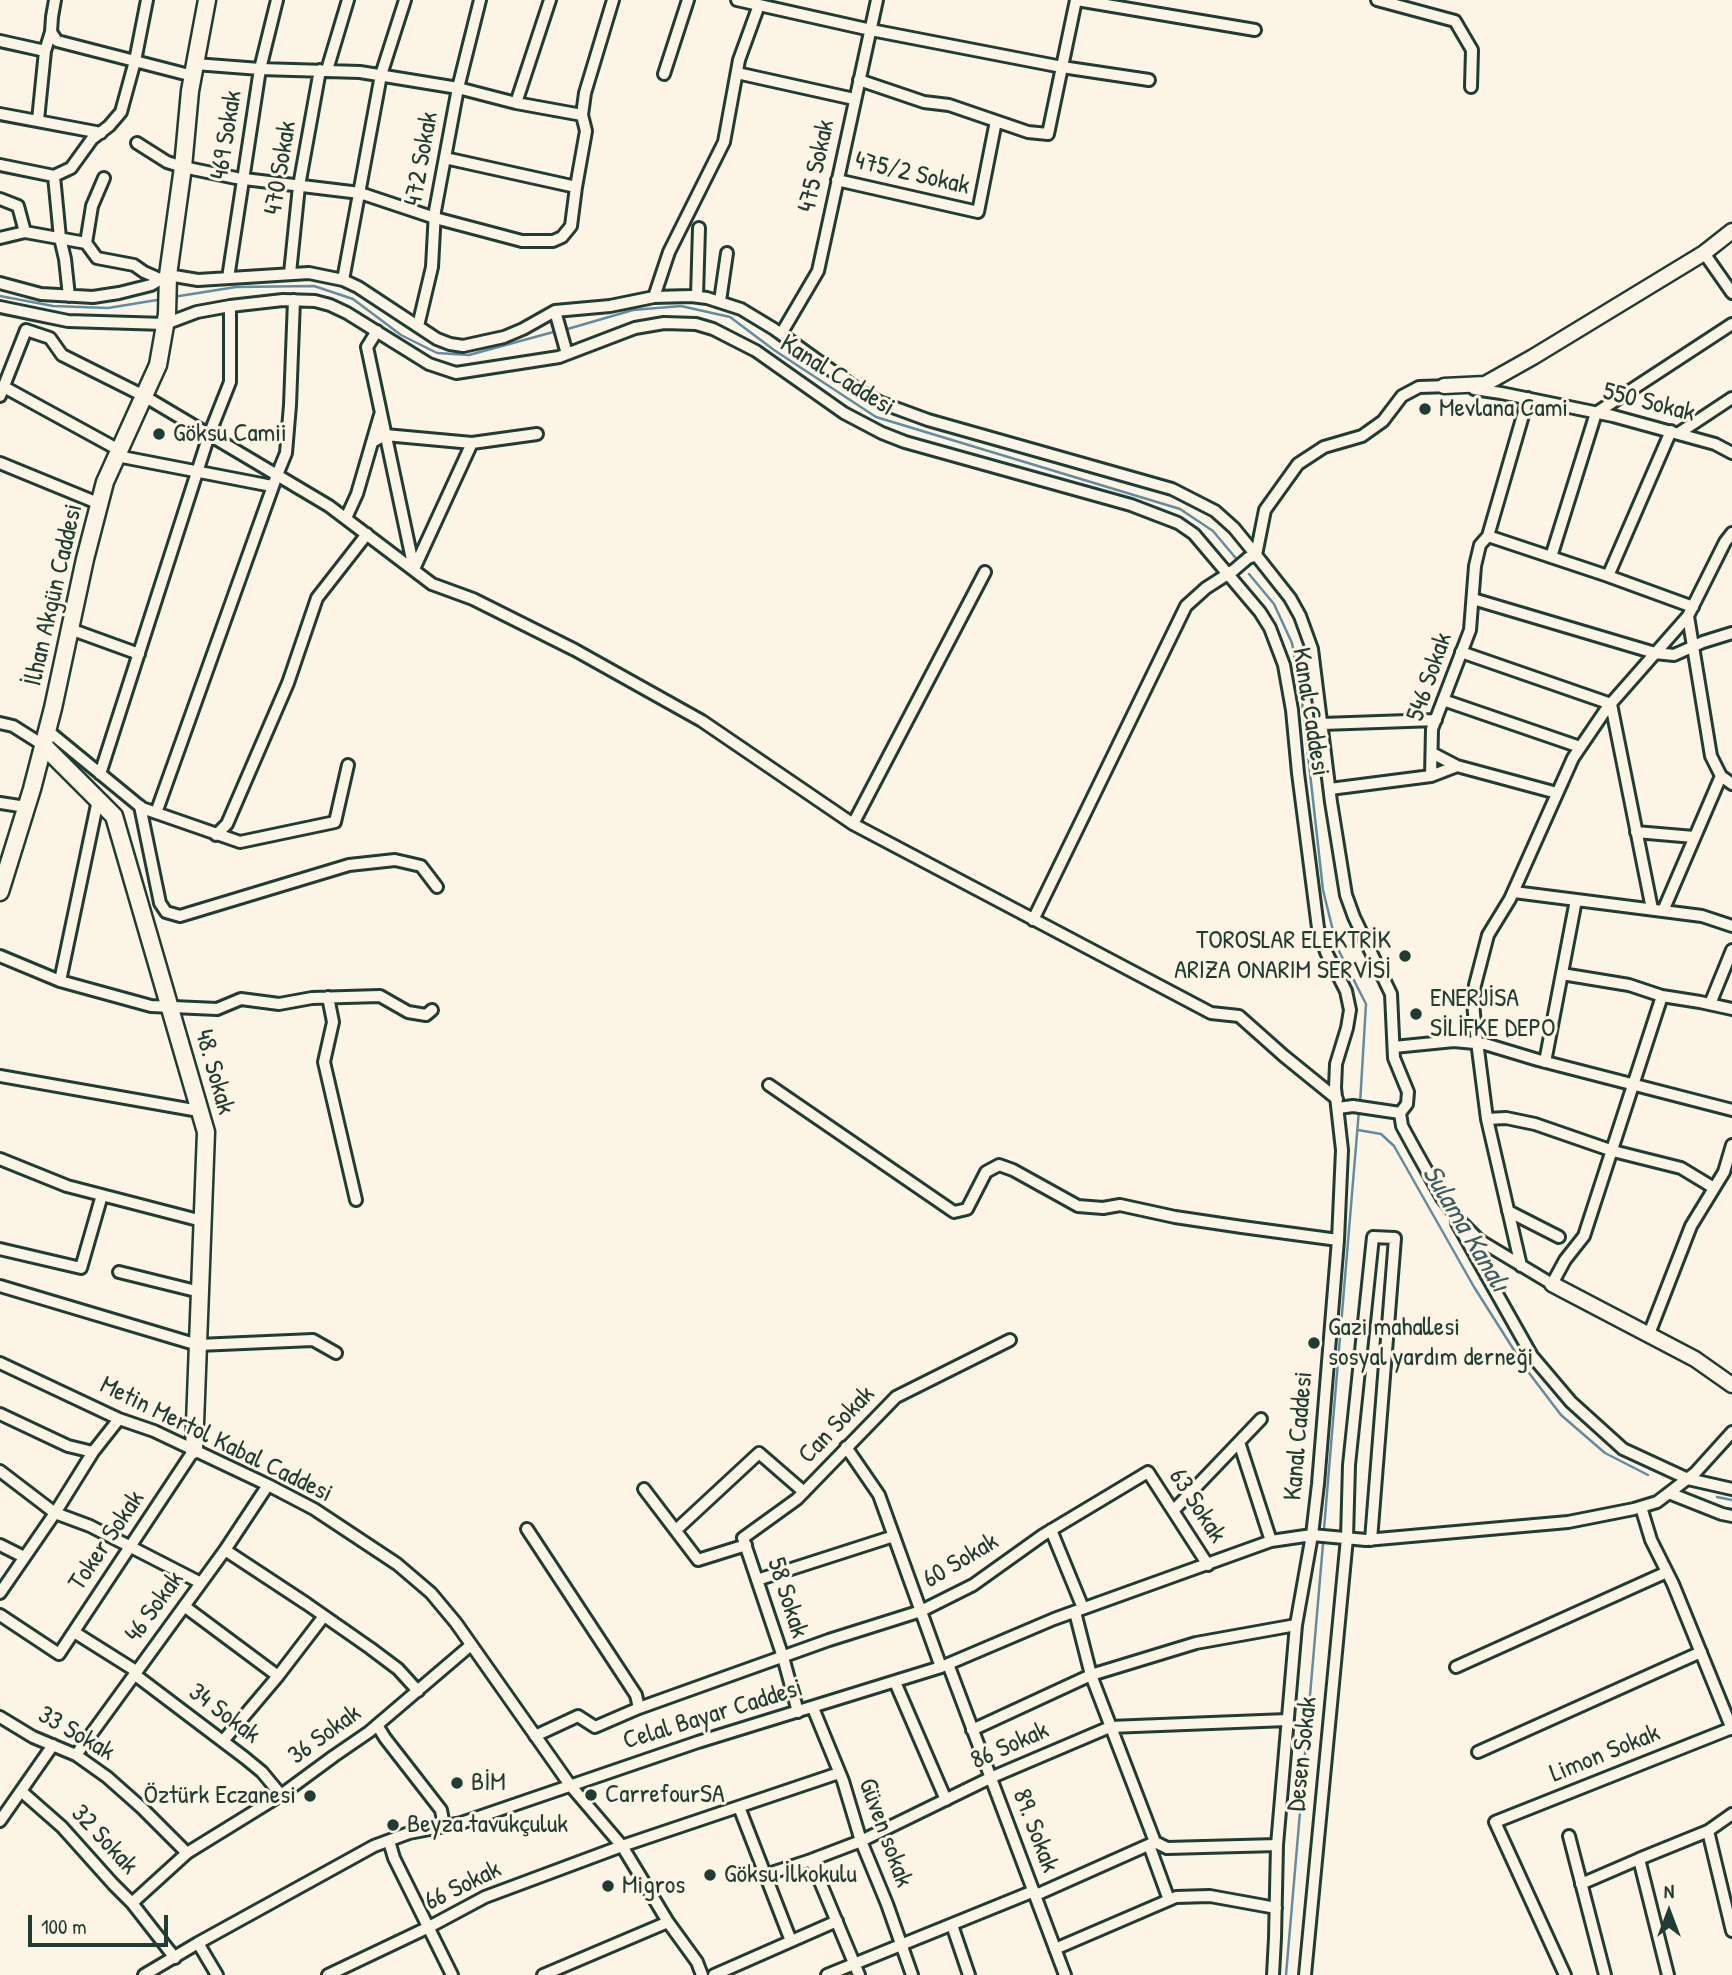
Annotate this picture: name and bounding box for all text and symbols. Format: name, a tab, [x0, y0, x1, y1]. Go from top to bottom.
street label: 469 Sokak	[205, 88, 249, 182]
street label: 472 Sokak	[398, 110, 446, 208]
street label: 475 Sokak	[792, 117, 842, 215]
street label: 470 Sokak	[258, 119, 304, 217]
street label: 475/2 Sokak	[852, 146, 972, 202]
street label: Kanal Caddesi	[774, 328, 900, 424]
street label: 550 Sokak	[1600, 377, 1698, 429]
place label: Mevlana Cami	[1439, 393, 1568, 425]
marker: Mevlana Cami	[1417, 401, 1433, 417]
place label: Göksu Camii	[173, 418, 287, 450]
marker: Göksu Camii	[151, 426, 167, 442]
street label: İlhan Akgün Caddesi	[18, 501, 90, 689]
street label: 546 Sokak	[1400, 629, 1460, 725]
street label: Kanal Caddesi	[1284, 646, 1336, 778]
place label: TOROSLAR ELEKTRİK ARIZA ONARIM SERVİSİ	[1174, 925, 1391, 986]
marker: TOROSLAR ELEKTRİK ARIZA ONARIM SERVİSİ	[1397, 948, 1413, 964]
place label: ENERJİSA SİLİFKE DEPO	[1430, 983, 1555, 1044]
marker: ENERJİSA SİLİFKE DEPO	[1408, 1006, 1424, 1022]
street label: 48. Sokak	[187, 1026, 241, 1118]
water label: Sulama Kanalı	[1414, 1160, 1516, 1298]
place label: Gazi mahallesi sosyal yardım derneği	[1328, 1312, 1533, 1374]
marker: Gazi mahallesi sosyal yardım derneği	[1306, 1335, 1322, 1351]
street label: Metin Mertol Kabal Caddesi	[95, 1370, 337, 1510]
street label: Kanal Caddesi	[1278, 1370, 1320, 1502]
street label: Can Sokak	[792, 1380, 882, 1470]
street label: 63 Sokak	[1162, 1463, 1232, 1549]
street label: Toker Sokak	[62, 1485, 152, 1597]
street label: 60 Sokak	[918, 1526, 1004, 1596]
street label: 58 Sokak	[759, 1554, 815, 1642]
street label: 46 Sokak	[119, 1565, 191, 1649]
street label: Celal Bayar Caddesi	[619, 1673, 807, 1757]
street label: 34 Sokak	[182, 1677, 266, 1751]
street label: Desen Sokak	[1281, 1695, 1325, 1813]
street label: 36 Sokak	[283, 1698, 367, 1772]
street label: 33 Sokak	[32, 1700, 120, 1768]
street label: 86 Sokak	[966, 1715, 1054, 1777]
street label: Limon Sokak	[1546, 1718, 1664, 1790]
place label: BİM	[471, 1767, 506, 1799]
street label: Güven sokak	[851, 1774, 919, 1892]
marker: BİM	[449, 1775, 465, 1791]
place label: CarrefourSA	[605, 1779, 725, 1811]
place label: Öztürk Eczanesi	[143, 1780, 296, 1812]
street label: 89. Sokak	[1005, 1785, 1065, 1877]
marker: CarrefourSA	[583, 1787, 599, 1803]
marker: Öztürk Eczanesi	[302, 1788, 318, 1804]
street label: 32 Sokak	[64, 1799, 144, 1881]
place label: Beyza tavukçuluk	[407, 1809, 568, 1841]
marker: Beyza tavukçuluk	[385, 1817, 401, 1833]
street label: 66 Sokak	[420, 1854, 506, 1918]
place label: Göksu İlkokulu	[724, 1859, 857, 1891]
marker: Göksu İlkokulu	[702, 1867, 718, 1883]
place label: Migros	[622, 1870, 685, 1902]
north arrow	[1634, 1877, 1704, 1947]
marker: Migros	[600, 1878, 616, 1894]
text: N	[1664, 1878, 1674, 1904]
scale bar	[32, 1902, 172, 1946]
text: 100 m	[41, 1912, 87, 1941]

